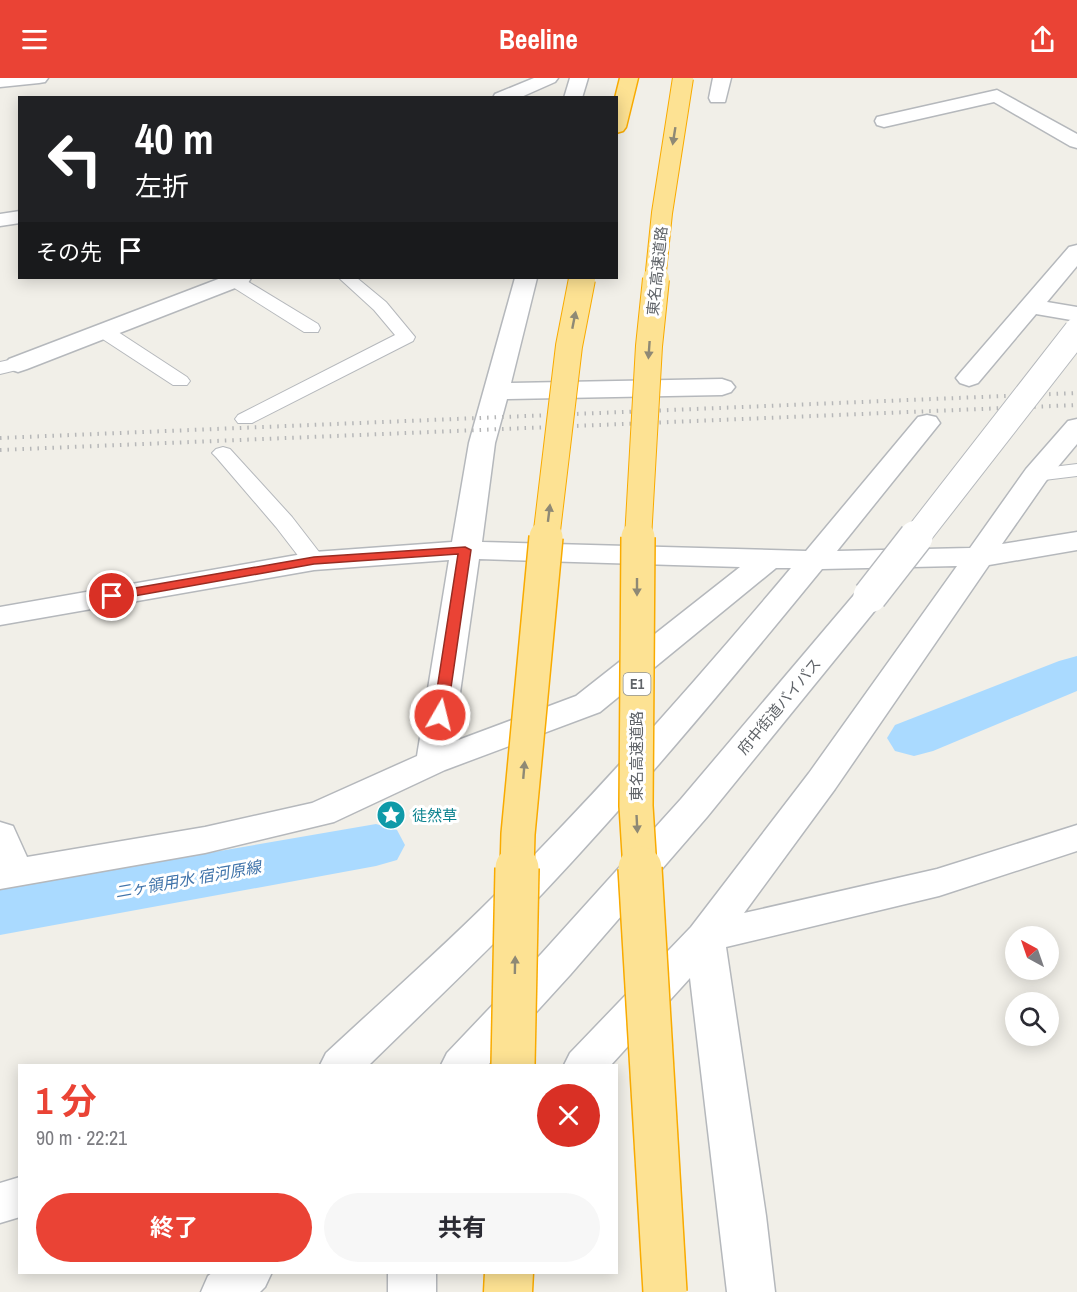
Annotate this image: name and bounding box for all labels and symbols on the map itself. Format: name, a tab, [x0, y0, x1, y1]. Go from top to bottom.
one-way arrow	[670, 126, 679, 145]
street label: 東名高速道路	[642, 225, 672, 317]
one-way arrow	[570, 310, 579, 329]
one-way arrow	[644, 341, 654, 360]
one-way arrow	[544, 503, 553, 522]
pin	[86, 570, 137, 621]
one-way arrow	[632, 577, 642, 596]
street label: 府中街道バイパス	[732, 653, 826, 759]
road number: E1	[624, 673, 650, 695]
position arrow	[408, 683, 472, 747]
street label: 東名高速道路	[626, 711, 647, 801]
one-way arrow	[519, 760, 529, 779]
place icon: 徒然草	[375, 799, 407, 831]
place label: 徒然草	[412, 805, 457, 826]
one-way arrow	[632, 814, 641, 833]
water label: 二ヶ領用水 宿河原線	[113, 855, 265, 903]
north arrow	[1005, 926, 1059, 980]
one-way arrow	[511, 955, 520, 974]

